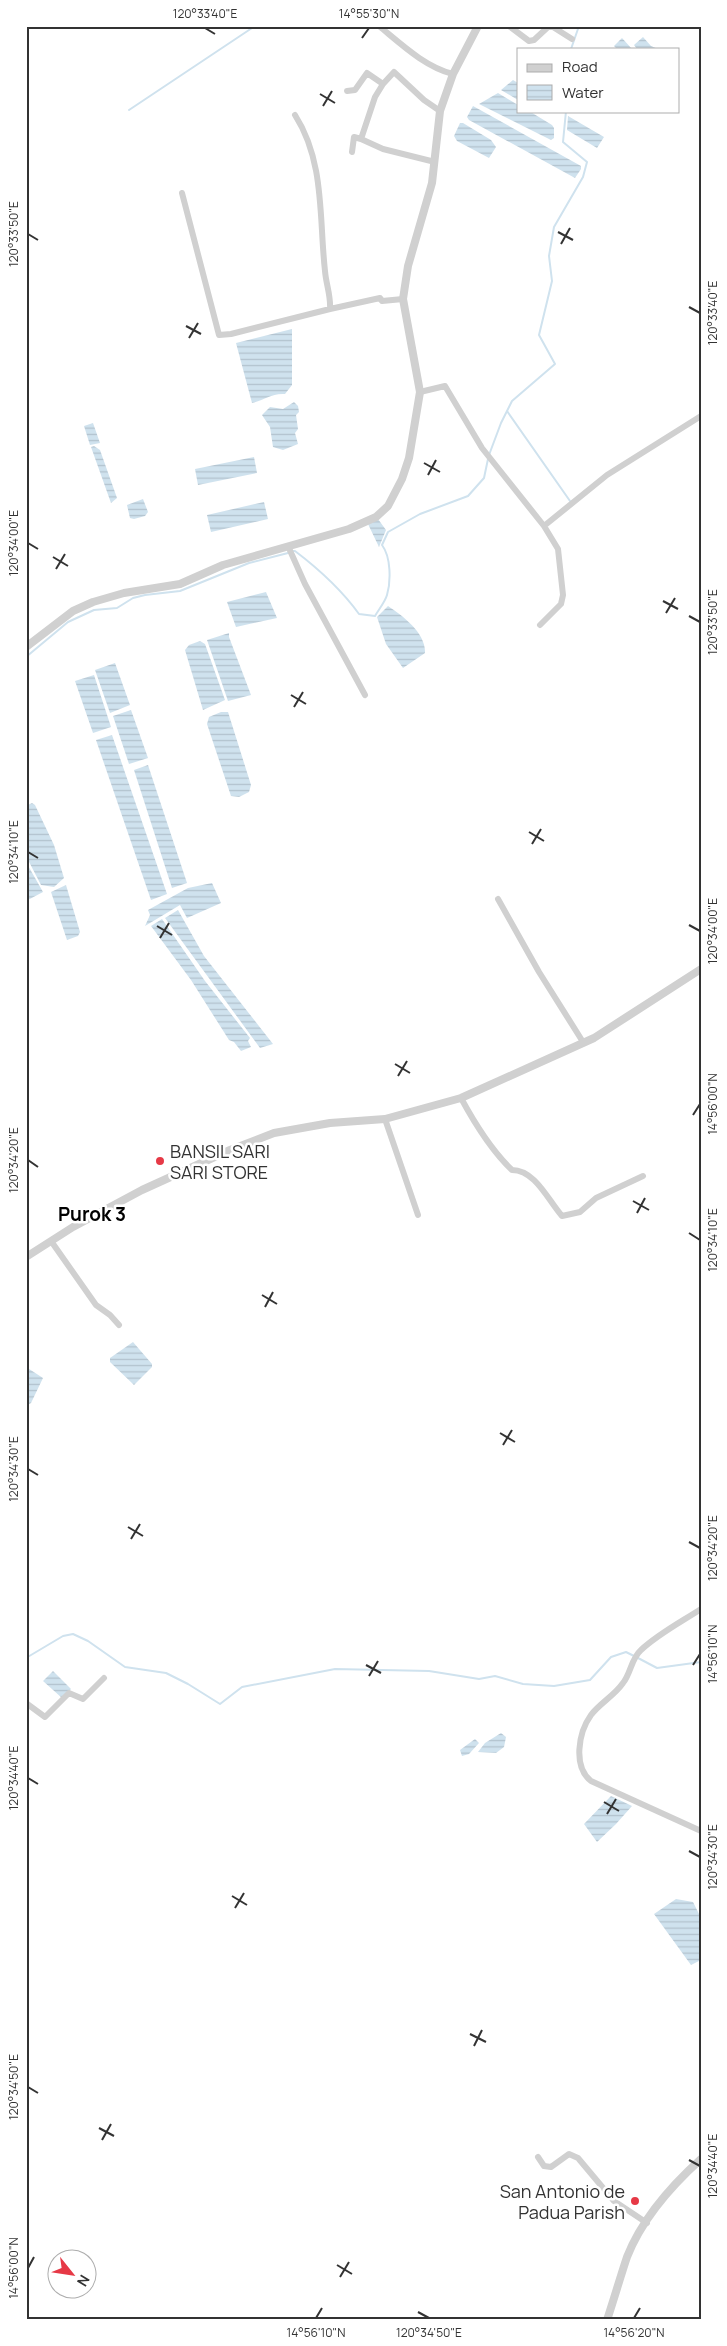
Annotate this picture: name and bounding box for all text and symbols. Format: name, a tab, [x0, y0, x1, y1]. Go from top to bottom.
text: 120°33'40"E	[173, 5, 237, 22]
text: 14°55'30"N	[339, 5, 399, 22]
legend	[517, 48, 680, 112]
text: Road	[562, 56, 598, 77]
text: Water	[562, 82, 604, 103]
text: 120°33'50"E	[5, 201, 22, 267]
text: 120°33'40"E	[704, 281, 721, 345]
text: 120°34'00"E	[5, 510, 22, 576]
text: 120°33'50"E	[704, 589, 721, 655]
text: 120°34'10"E	[5, 820, 22, 884]
text: 120°34'00"E	[704, 898, 721, 964]
text: 14°56'00"N	[704, 1073, 721, 1135]
text: 120°34'20"E	[5, 1127, 22, 1193]
place label: BANSIL SARI SARI STORE	[170, 1139, 270, 1184]
marker: BANSIL SARI SARI STORE	[154, 1155, 166, 1167]
district label: Purok 3	[58, 1201, 126, 1227]
text: 120°34'10"E	[704, 1208, 721, 1272]
text: 120°34'30"E	[5, 1436, 22, 1502]
text: 120°34'20"E	[704, 1515, 721, 1581]
text: 14°56'10"N	[704, 1624, 721, 1684]
text: 120°34'40"E	[5, 1746, 22, 1810]
text: 120°34'30"E	[704, 1824, 721, 1890]
text: 120°34'50"E	[5, 2054, 22, 2120]
text: 120°34'40"E	[704, 2134, 721, 2198]
place label: San Antonio de Padua Parish	[500, 2179, 625, 2224]
marker: San Antonio de Padua Parish	[629, 2195, 641, 2207]
text: 14°56'00"N	[5, 2237, 22, 2299]
north arrow	[48, 2248, 98, 2298]
text: N	[73, 2272, 94, 2290]
text: 14°56'10"N	[286, 2324, 346, 2341]
text: 120°34'50"E	[396, 2324, 462, 2341]
text: 14°56'20"N	[603, 2324, 665, 2341]

